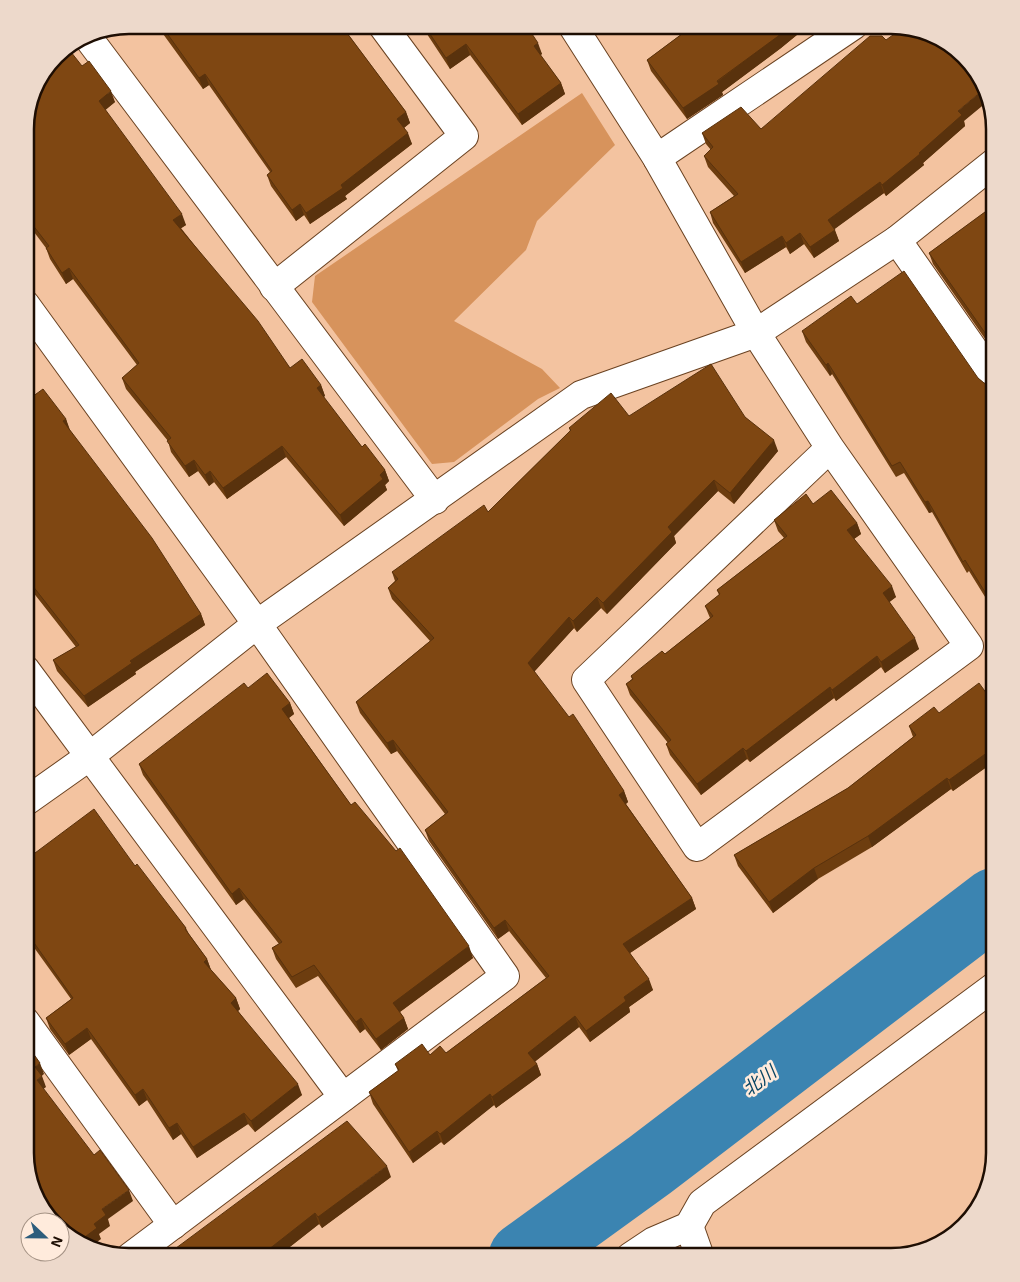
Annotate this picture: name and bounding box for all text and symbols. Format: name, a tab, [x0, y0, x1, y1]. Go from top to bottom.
water label: 北川	[738, 1059, 782, 1100]
north arrow	[20, 1212, 70, 1262]
text: N	[48, 1234, 67, 1250]

